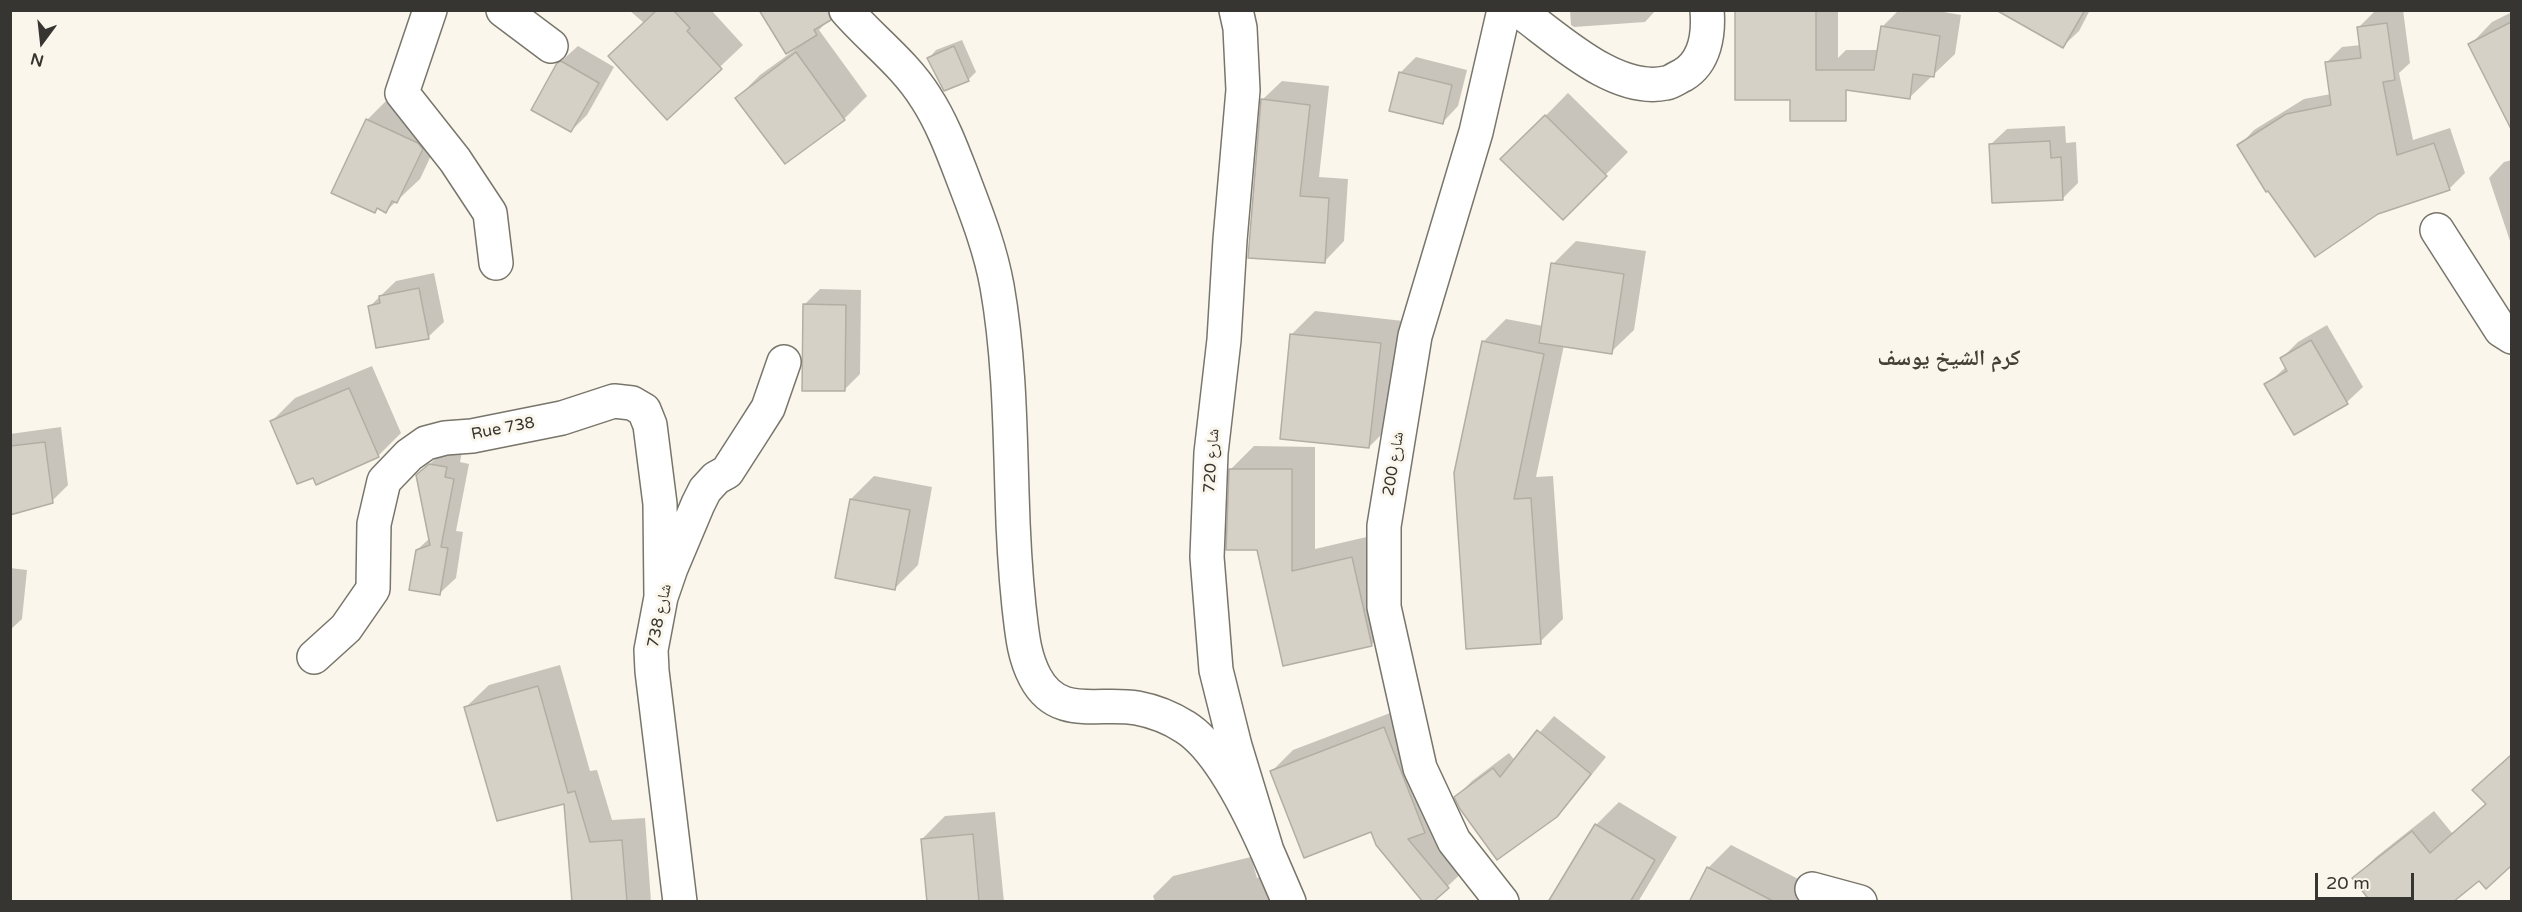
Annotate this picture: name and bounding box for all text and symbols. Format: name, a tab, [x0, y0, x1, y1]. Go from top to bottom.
north arrow	[12, 12, 72, 72]
text: N	[29, 48, 46, 71]
district label: كرم الشيخ يوسف	[1877, 346, 2021, 372]
street label: Rue 738	[470, 413, 536, 445]
street label: شارع 720	[1200, 428, 1224, 494]
street label: شارع 200	[1379, 431, 1409, 497]
street label: شارع 738	[644, 582, 676, 650]
scale bar	[2318, 861, 2417, 899]
text: 20 m	[2326, 872, 2370, 894]

